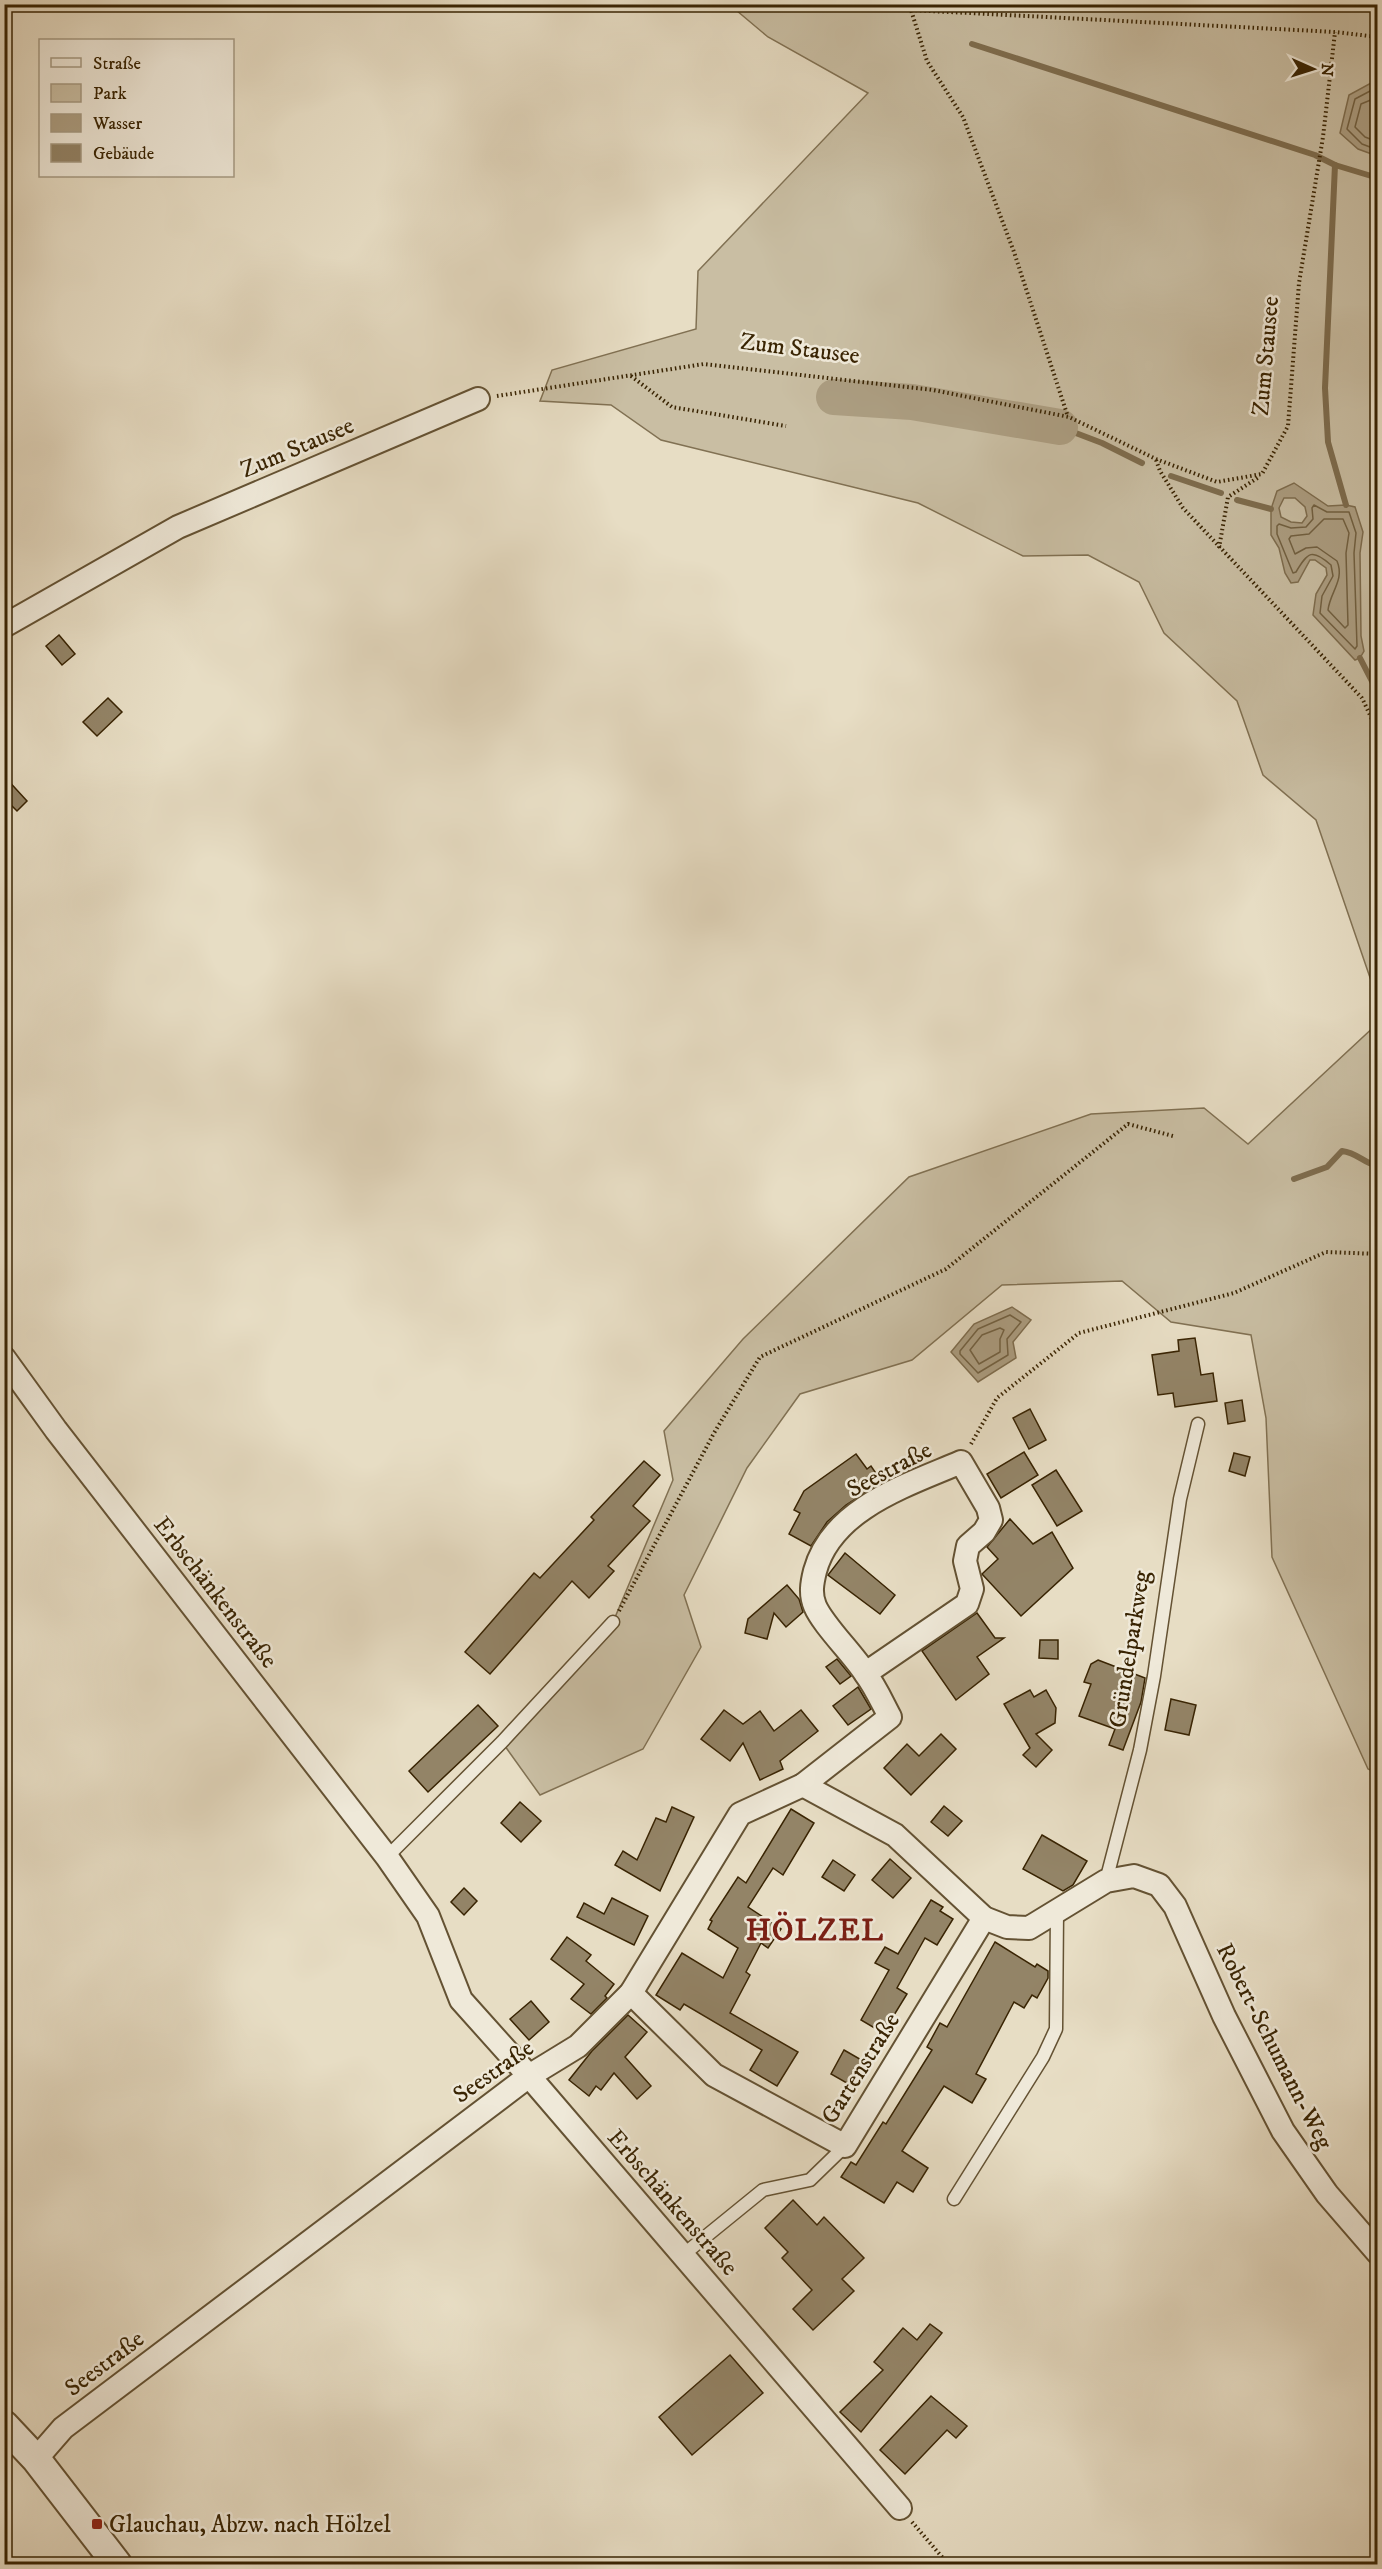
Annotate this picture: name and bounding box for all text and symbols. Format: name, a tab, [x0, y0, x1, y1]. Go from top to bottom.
legend	[39, 39, 234, 177]
north arrow	[1283, 39, 1343, 99]
text: Straße	[93, 53, 141, 75]
text: N	[1317, 63, 1337, 77]
text: Park	[93, 83, 127, 105]
text: Wasser	[92, 113, 143, 135]
text: Gebäude	[93, 143, 154, 165]
street label: Zum Stausee	[1246, 295, 1286, 417]
street label: Zum Stausee	[738, 327, 861, 371]
street label: Zum Stausee	[236, 411, 359, 485]
street label: Seestraße	[842, 1435, 937, 1505]
street label: Erbschänkenstraße	[147, 1511, 284, 1675]
street label: Gründelparkweg	[1103, 1568, 1157, 1730]
district label: HÖLZEL	[746, 1911, 884, 1950]
street label: Robert-Schumann-Weg	[1209, 1938, 1339, 2155]
street label: Gartenstraße	[815, 2007, 907, 2130]
street label: Seestraße	[447, 2033, 540, 2110]
street label: Erbschänkenstraße	[600, 2123, 744, 2282]
street label: Seestraße	[59, 2324, 150, 2403]
place label: Glauchau, Abzw. nach Hölzel	[109, 2510, 391, 2540]
marker: Glauchau, Abzw. nach Hölzel	[90, 2517, 104, 2531]

